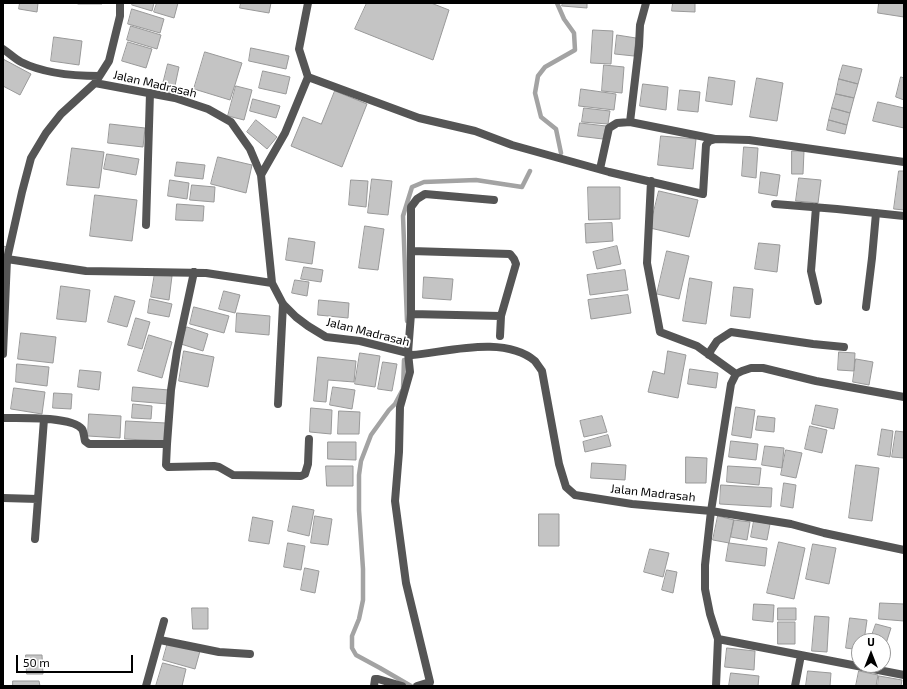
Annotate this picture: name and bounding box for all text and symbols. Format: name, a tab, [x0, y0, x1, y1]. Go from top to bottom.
street label: Jalan Madrasah	[112, 67, 198, 101]
street label: Jalan Madrasah	[325, 315, 411, 349]
street label: Jalan Madrasah	[610, 481, 696, 505]
north arrow	[851, 633, 891, 673]
text: U	[867, 635, 875, 648]
scale bar	[18, 647, 135, 673]
text: 50 m	[23, 655, 50, 669]

